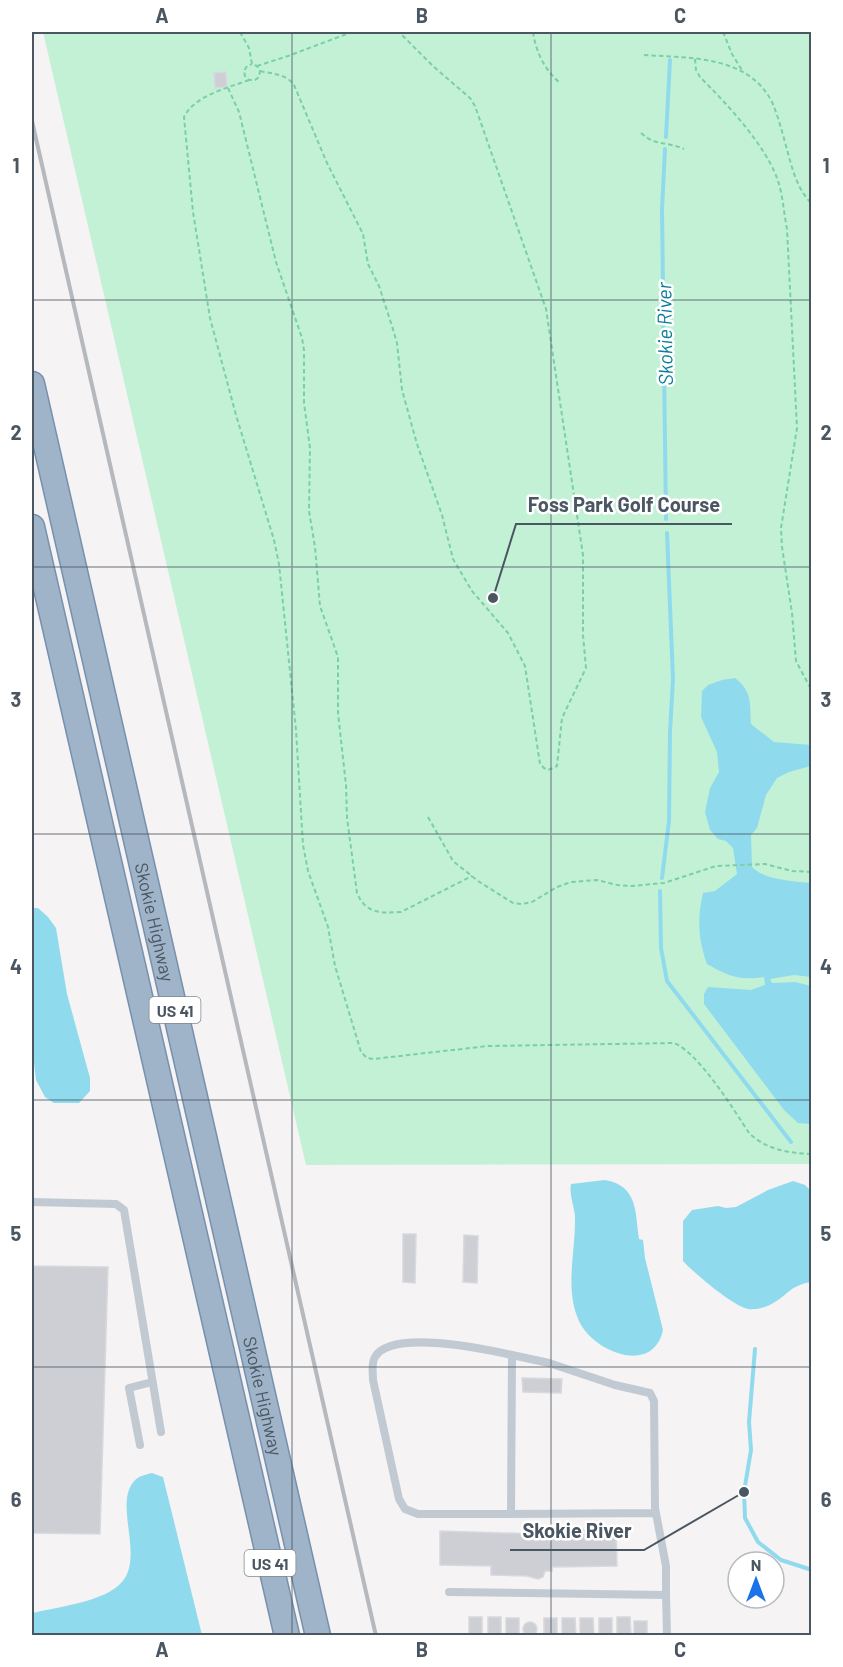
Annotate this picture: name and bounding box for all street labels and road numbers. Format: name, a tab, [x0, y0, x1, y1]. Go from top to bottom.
street label: Skokie Highway	[131, 860, 179, 984]
road number: US 41	[150, 997, 201, 1023]
street label: Skokie Highway	[239, 1334, 287, 1458]
road number: US 41	[244, 1550, 296, 1576]

